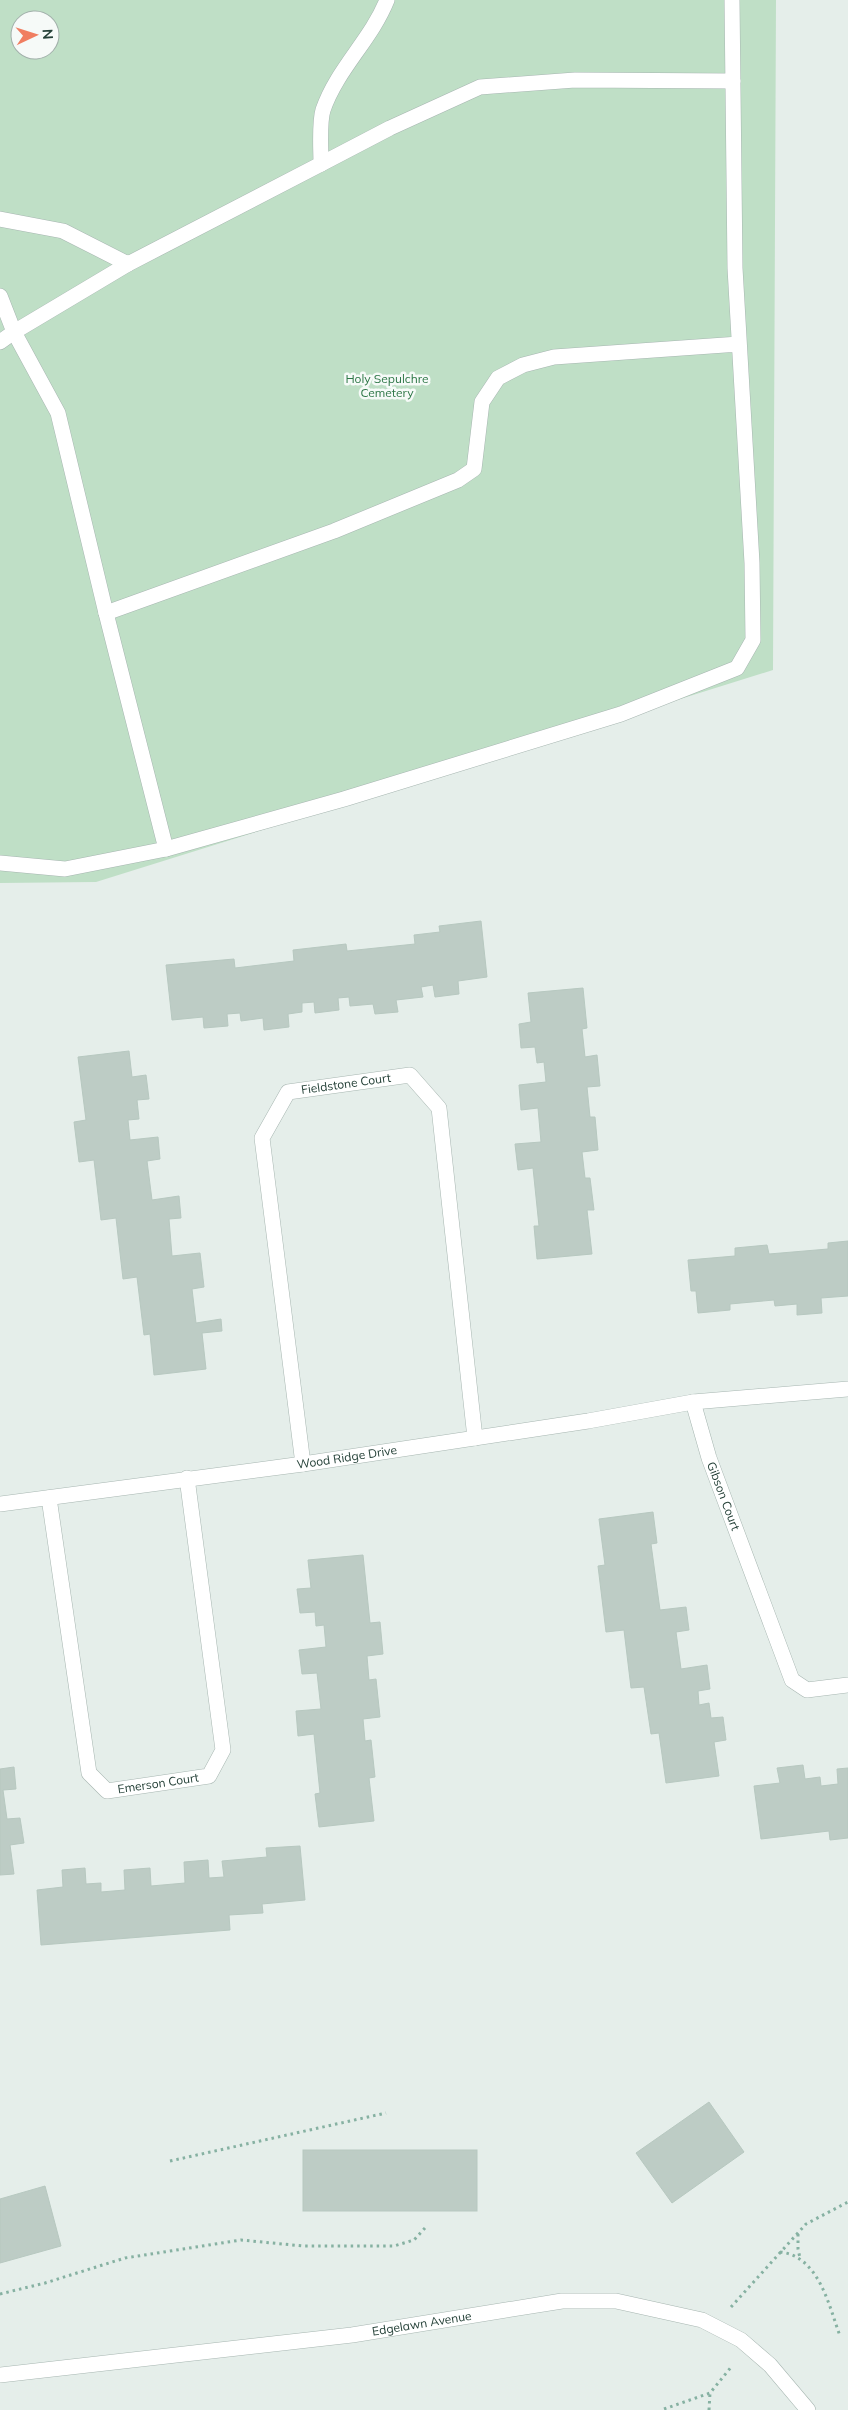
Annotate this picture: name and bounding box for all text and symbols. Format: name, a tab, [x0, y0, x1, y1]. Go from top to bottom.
north arrow	[10, 10, 60, 60]
text: N	[39, 28, 57, 40]
park label: Holy Sepulchre Cemetery	[345, 371, 429, 400]
street label: Fieldstone Court	[300, 1070, 392, 1097]
street label: Wood Ridge Drive	[296, 1442, 398, 1472]
street label: Gibson Court	[704, 1460, 743, 1533]
street label: Emerson Court	[116, 1770, 200, 1796]
street label: Edgelawn Avenue	[371, 2308, 473, 2339]

